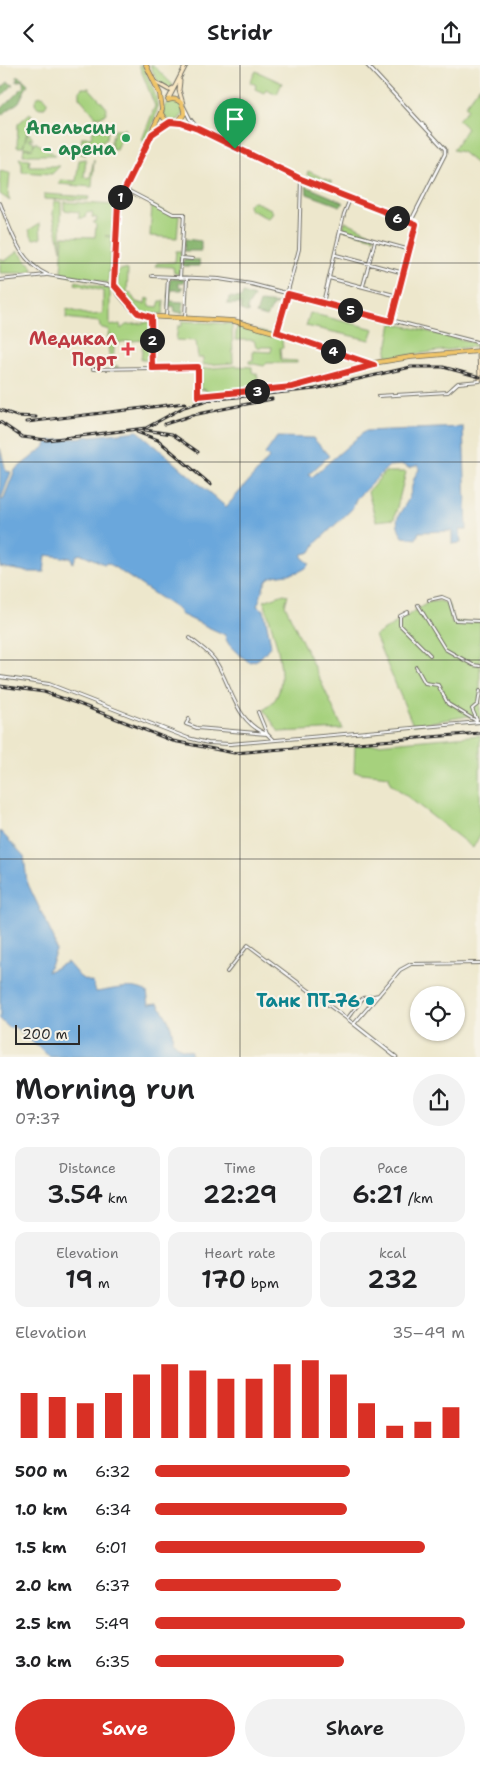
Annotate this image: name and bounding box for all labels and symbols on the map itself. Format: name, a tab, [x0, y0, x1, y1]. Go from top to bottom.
pin	[214, 98, 256, 149]
place label: Апельсин - арена	[26, 116, 117, 161]
marker: Апельсин - арена	[120, 132, 132, 144]
pin: 1	[108, 185, 132, 209]
pin: 6	[384, 205, 410, 231]
pin: 5	[338, 297, 362, 323]
place label: Медикал Порт	[29, 327, 117, 372]
pin: 2	[140, 327, 164, 353]
pin: 4	[320, 339, 346, 363]
marker: Медикал Порт	[121, 342, 135, 356]
pin: 3	[244, 379, 270, 403]
place label: Танк ПТ-76	[256, 989, 360, 1013]
marker: Танк ПТ-76	[364, 995, 376, 1007]
scale bar	[15, 1022, 80, 1045]

